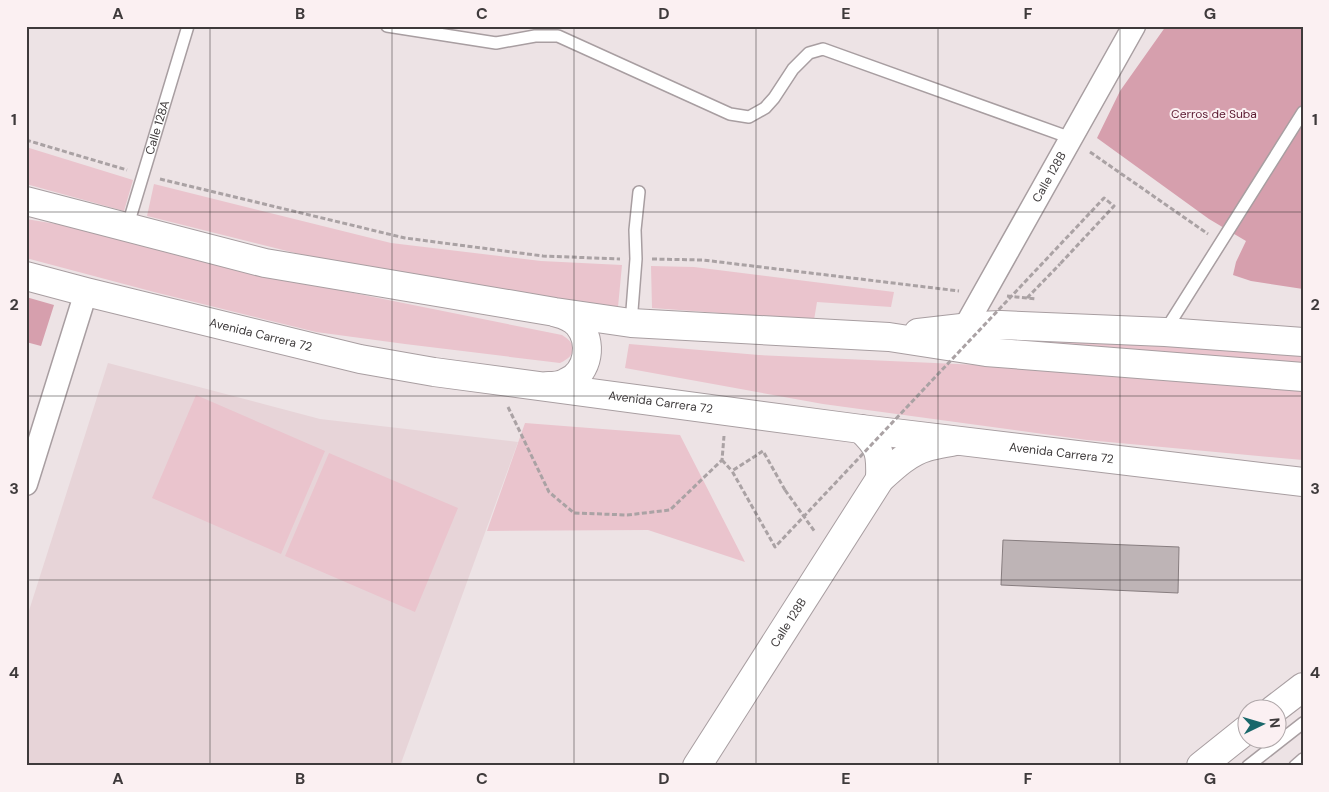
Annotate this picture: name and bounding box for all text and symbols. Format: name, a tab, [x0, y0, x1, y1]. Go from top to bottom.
text: A	[112, 3, 124, 24]
text: B	[295, 3, 305, 24]
text: C	[476, 3, 488, 24]
text: D	[658, 3, 670, 24]
text: E	[841, 3, 851, 24]
text: F	[1024, 3, 1033, 24]
text: G	[1204, 3, 1216, 24]
street label: Calle 128A	[142, 98, 173, 157]
park label: Cerros de Suba	[1171, 106, 1257, 122]
text: 1	[11, 109, 17, 130]
text: 1	[1312, 109, 1318, 130]
street label: Calle 128B	[1029, 149, 1070, 205]
text: 2	[9, 294, 19, 315]
text: 2	[1310, 294, 1320, 315]
street label: Avenida Carrera 72	[208, 314, 314, 355]
street label: Avenida Carrera 72	[608, 387, 714, 417]
street label: Avenida Carrera 72	[1008, 439, 1115, 467]
text: 3	[9, 478, 19, 499]
text: 3	[1310, 478, 1320, 499]
street label: Calle 128B	[767, 595, 810, 650]
text: 4	[9, 662, 19, 683]
text: 4	[1310, 662, 1320, 683]
north arrow	[1236, 700, 1286, 750]
text: N	[1266, 717, 1284, 729]
text: A	[112, 768, 124, 789]
text: B	[295, 768, 305, 789]
text: C	[476, 768, 488, 789]
text: D	[658, 768, 670, 789]
text: E	[841, 768, 851, 789]
text: F	[1024, 768, 1033, 789]
text: G	[1204, 768, 1216, 789]

